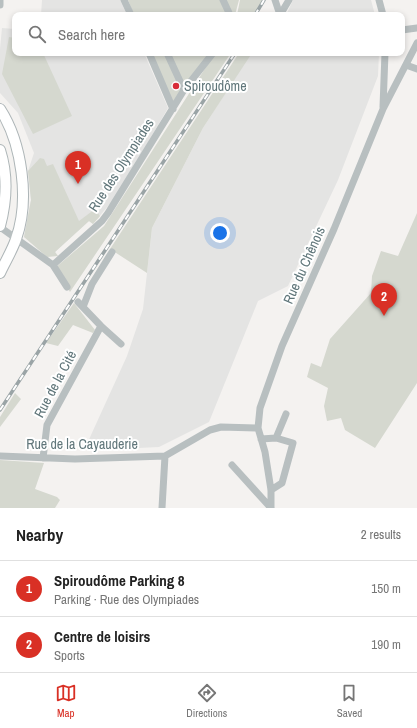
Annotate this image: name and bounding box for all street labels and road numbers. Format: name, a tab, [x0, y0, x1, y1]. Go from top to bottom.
street label: Rue des Olympiades	[84, 115, 158, 215]
street label: Rue du Chênois	[279, 223, 329, 307]
street label: Rue de la Cité	[30, 347, 80, 421]
street label: Rue de la Cayauderie	[26, 435, 138, 453]

